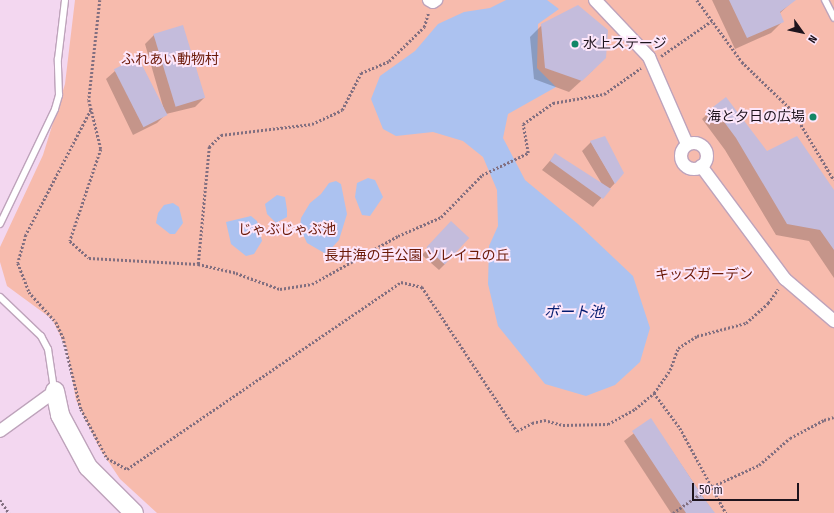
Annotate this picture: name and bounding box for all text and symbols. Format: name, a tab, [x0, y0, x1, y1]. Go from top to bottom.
north arrow	[782, 12, 822, 52]
text: N	[805, 33, 820, 45]
place label: 水上ステージ	[583, 36, 667, 52]
marker: 水上ステージ	[570, 39, 580, 49]
park label: ふれあい動物村	[121, 52, 219, 68]
place label: 海と夕日の広場	[707, 109, 805, 125]
marker: 海と夕日の広場	[808, 112, 818, 122]
park label: じゃぶじゃぶ池	[238, 222, 336, 238]
park label: 長井海の手公園 ソレイユの丘	[324, 248, 510, 264]
park label: キッズガーデン	[655, 267, 753, 283]
water label: ボート池	[544, 304, 604, 322]
scale bar	[694, 475, 801, 501]
text: 50 m	[699, 483, 723, 497]

